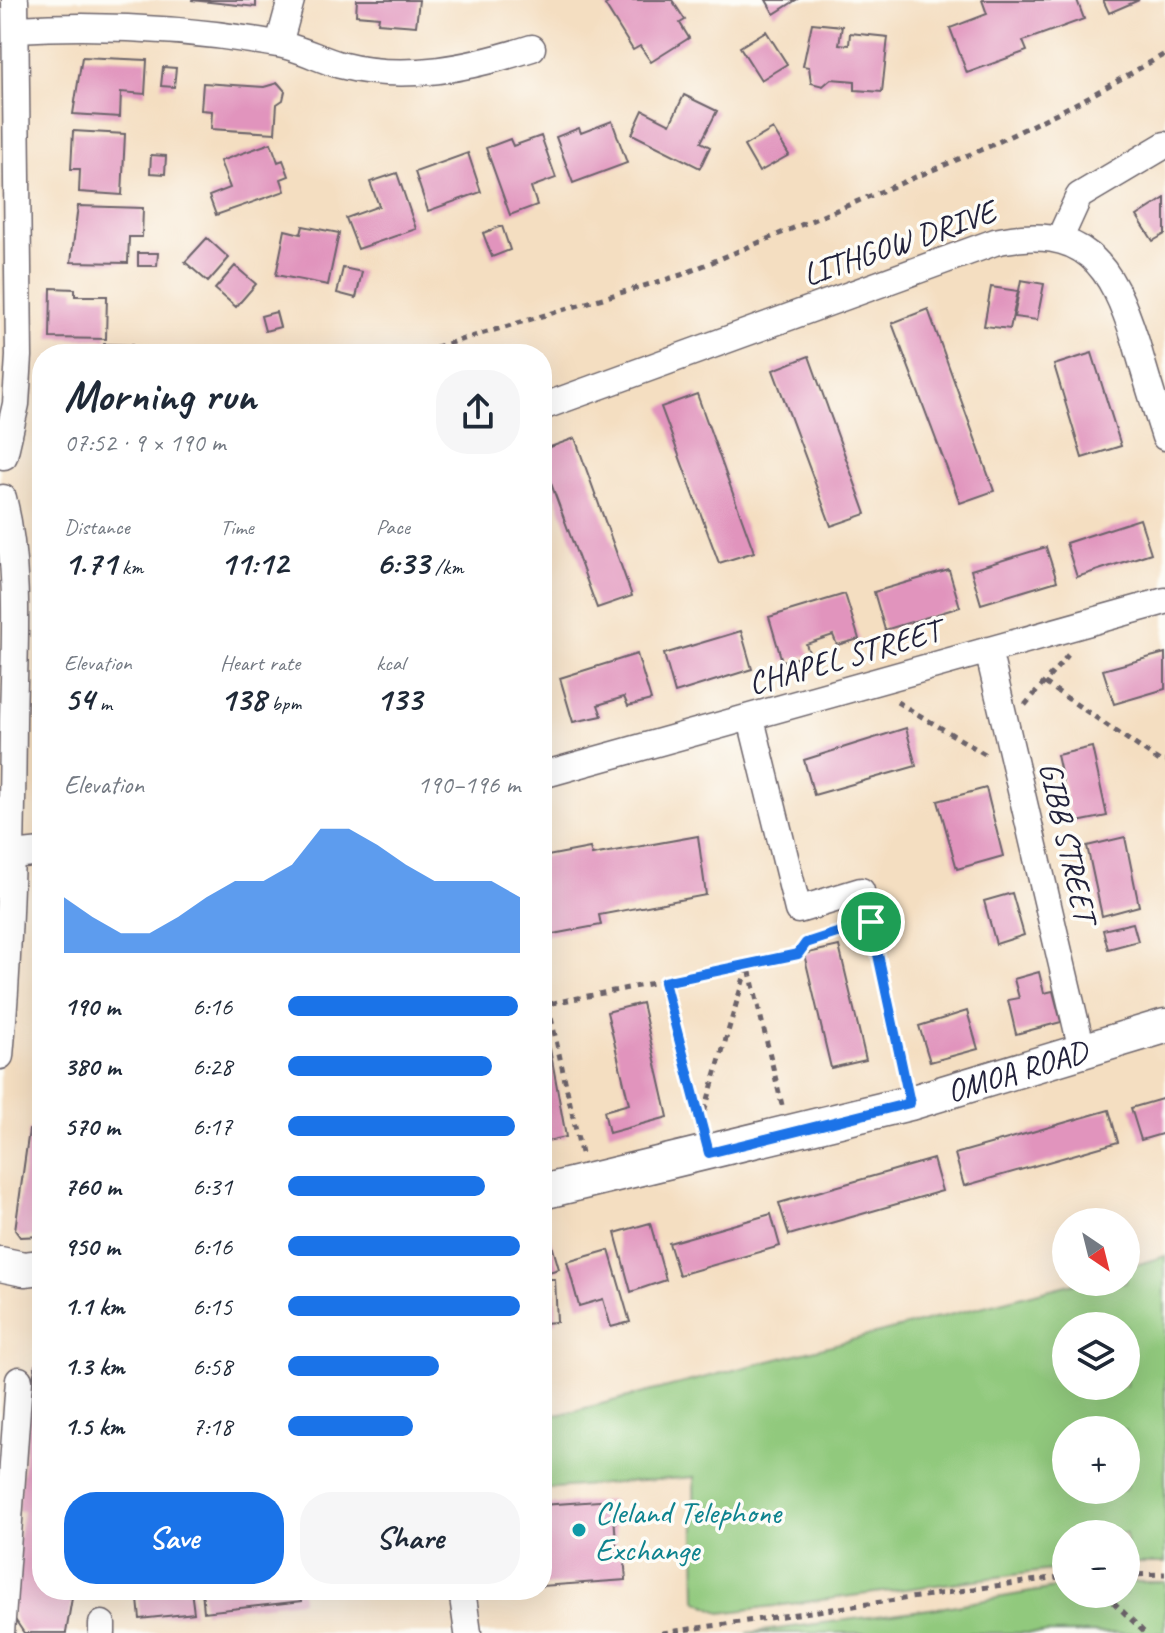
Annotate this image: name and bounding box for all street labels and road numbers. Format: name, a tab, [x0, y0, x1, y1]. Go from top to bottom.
street label: LITHGOW DRIVE	[797, 190, 1004, 295]
street label: CHAPEL STREET	[744, 608, 951, 704]
street label: GIBB STREET	[1030, 758, 1108, 932]
street label: OMOA ROAD	[942, 1030, 1094, 1111]

